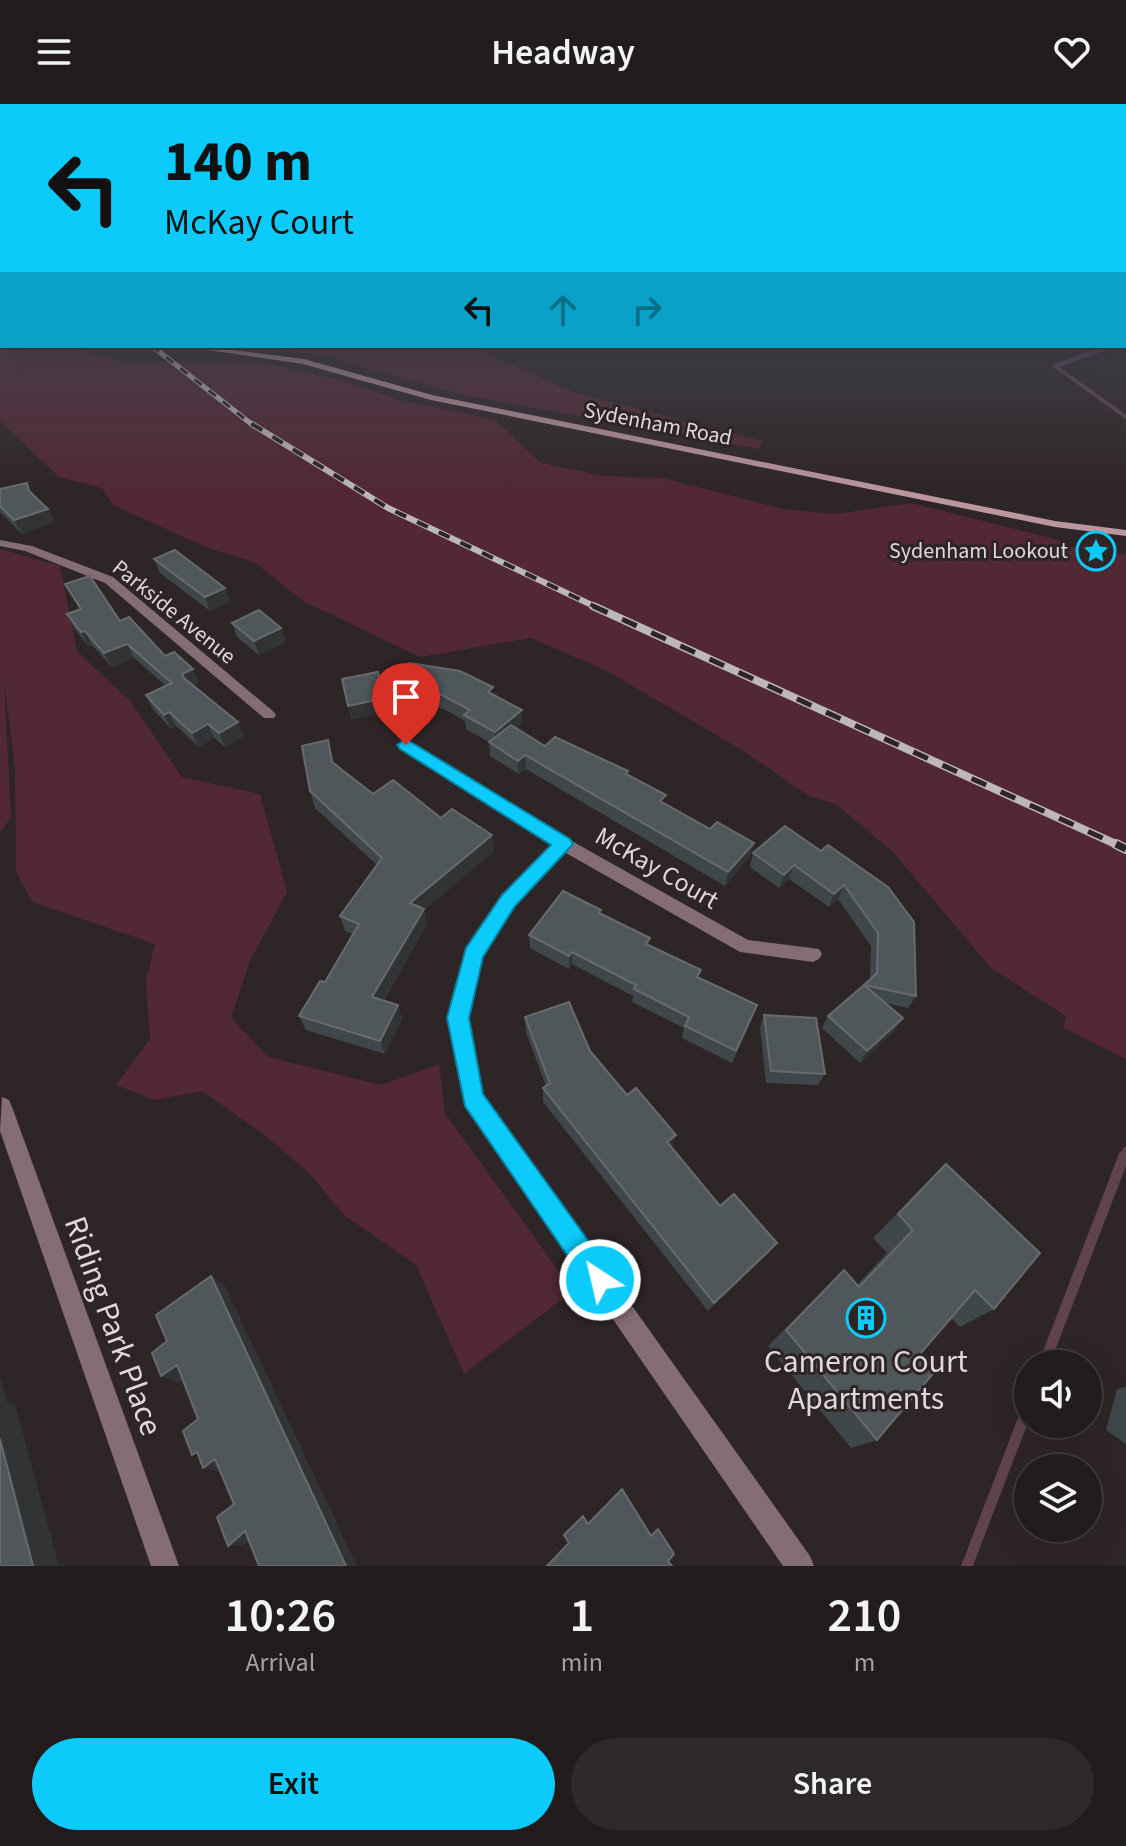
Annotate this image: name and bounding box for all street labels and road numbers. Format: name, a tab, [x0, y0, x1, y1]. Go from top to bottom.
street label: Sydenham Road	[581, 394, 735, 454]
street label: Parkside Avenue	[105, 552, 243, 672]
street label: McKay Court	[588, 818, 726, 918]
street label: Riding Park Place	[52, 1210, 174, 1442]

